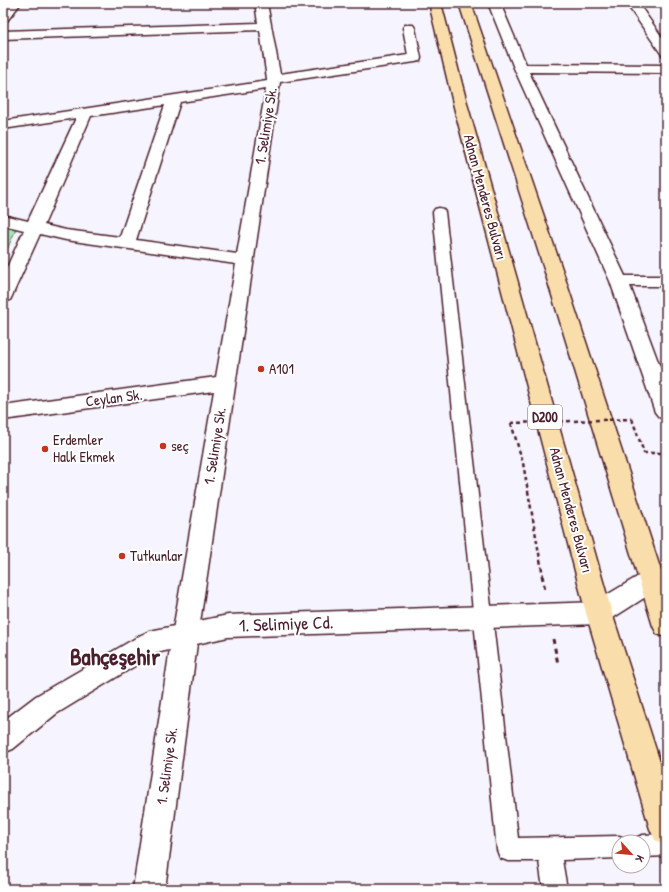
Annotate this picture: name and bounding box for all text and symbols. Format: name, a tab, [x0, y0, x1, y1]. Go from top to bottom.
street label: 1. Selimiye Sk.	[249, 86, 282, 166]
street label: Adnan Menderes Bulvarı	[459, 132, 512, 262]
place label: A101	[269, 358, 294, 379]
marker: A101	[256, 364, 266, 374]
street label: Ceylan Sk.	[84, 384, 143, 411]
road number: D200	[528, 405, 562, 429]
street label: 1. Selimiye Sk.	[198, 406, 231, 486]
place label: Erdemler Halk Ekmek	[53, 429, 115, 467]
place label: seç	[171, 435, 189, 456]
marker: seç	[158, 441, 168, 451]
marker: Erdemler Halk Ekmek	[40, 444, 50, 454]
street label: Adnan Menderes Bulvarı	[545, 445, 598, 575]
place label: Tutkunlar	[130, 545, 183, 566]
marker: Tutkunlar	[117, 551, 127, 561]
street label: 1. Selimiye Cd.	[238, 609, 334, 638]
district label: Bahçeşehir	[70, 641, 160, 672]
street label: 1. Selimiye Sk.	[151, 726, 182, 806]
north arrow	[611, 834, 651, 874]
text: K	[632, 853, 647, 864]

